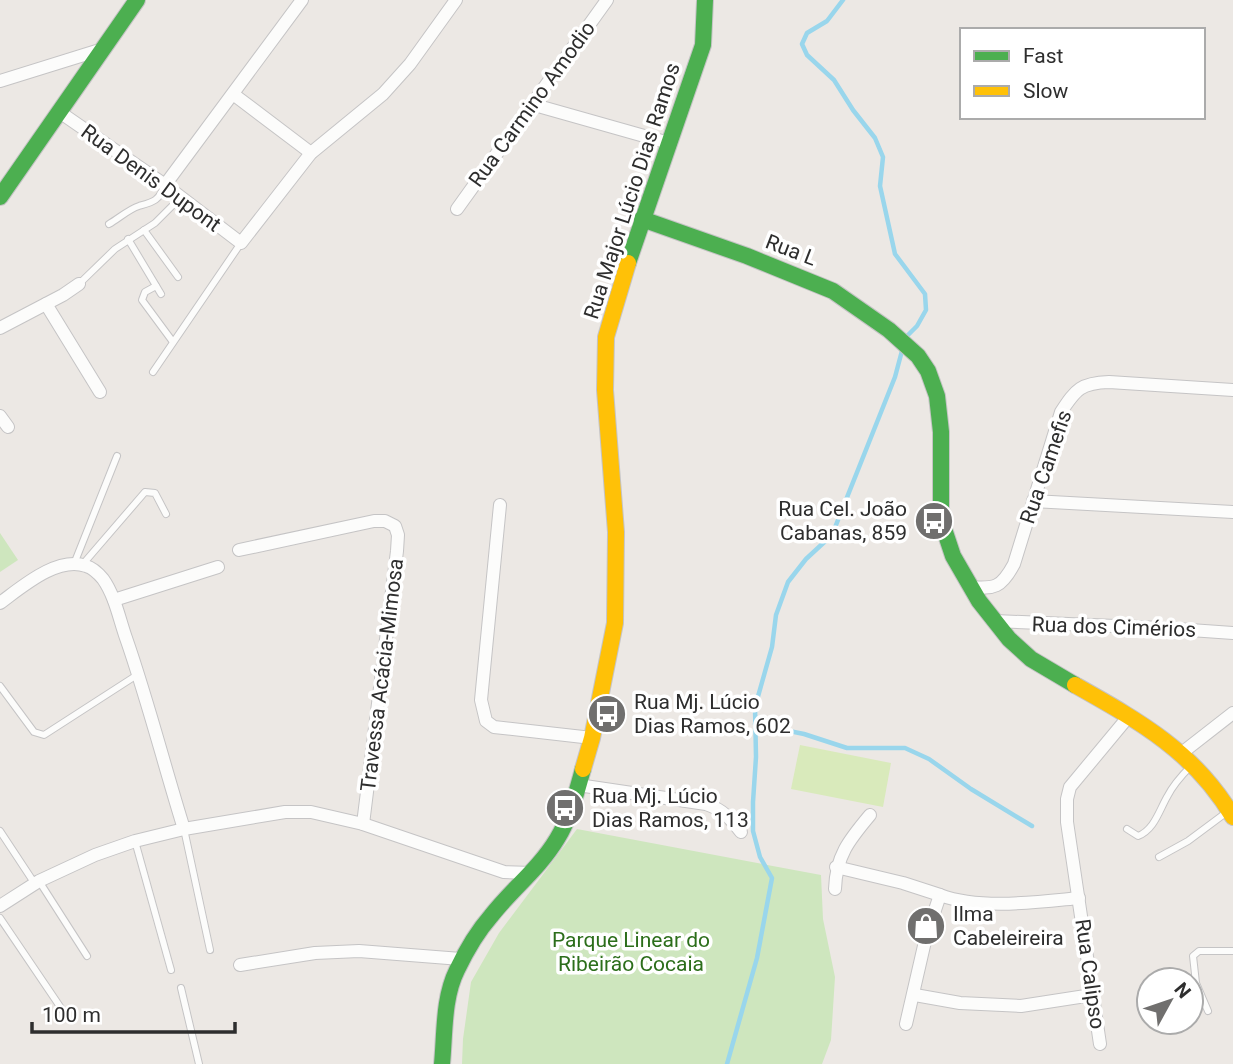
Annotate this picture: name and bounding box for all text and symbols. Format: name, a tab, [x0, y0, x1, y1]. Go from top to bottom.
street label: Rua Carmino Amodio	[464, 17, 600, 191]
legend	[960, 28, 1205, 119]
text: Fast	[1023, 44, 1064, 68]
street label: Rua Major Lúcio Dias Ramos	[579, 60, 685, 322]
text: Slow	[1023, 79, 1069, 103]
street label: Rua Denis Dupont	[77, 119, 225, 237]
street label: Rua L	[762, 229, 820, 271]
street label: Rua Camefis	[1015, 407, 1077, 527]
place label: Rua Cel. João Cabanas, 859	[778, 497, 907, 545]
bus stop icon: Rua Cel. João Cabanas, 859	[913, 500, 955, 542]
street label: Travessa Acácia-Mimosa	[356, 557, 408, 793]
street label: Rua dos Cimérios	[1031, 612, 1197, 642]
place label: Rua Mj. Lúcio Dias Ramos, 602	[634, 690, 791, 738]
bus stop icon: Rua Mj. Lúcio Dias Ramos, 602	[586, 693, 628, 735]
place label: Rua Mj. Lúcio Dias Ramos, 113	[592, 784, 749, 832]
bus stop icon: Rua Mj. Lúcio Dias Ramos, 113	[544, 787, 586, 829]
place label: Ilma Cabeleireira	[953, 902, 1064, 950]
shop icon: Ilma Cabeleireira	[905, 905, 947, 947]
street label: Rua Calipso	[1070, 917, 1110, 1031]
park label: Parque Linear do Ribeirão Cocaia	[552, 928, 710, 976]
north arrow	[1135, 966, 1205, 1036]
text: N	[1170, 978, 1196, 1003]
scale bar	[32, 990, 234, 1034]
text: 100 m	[42, 1003, 101, 1027]

